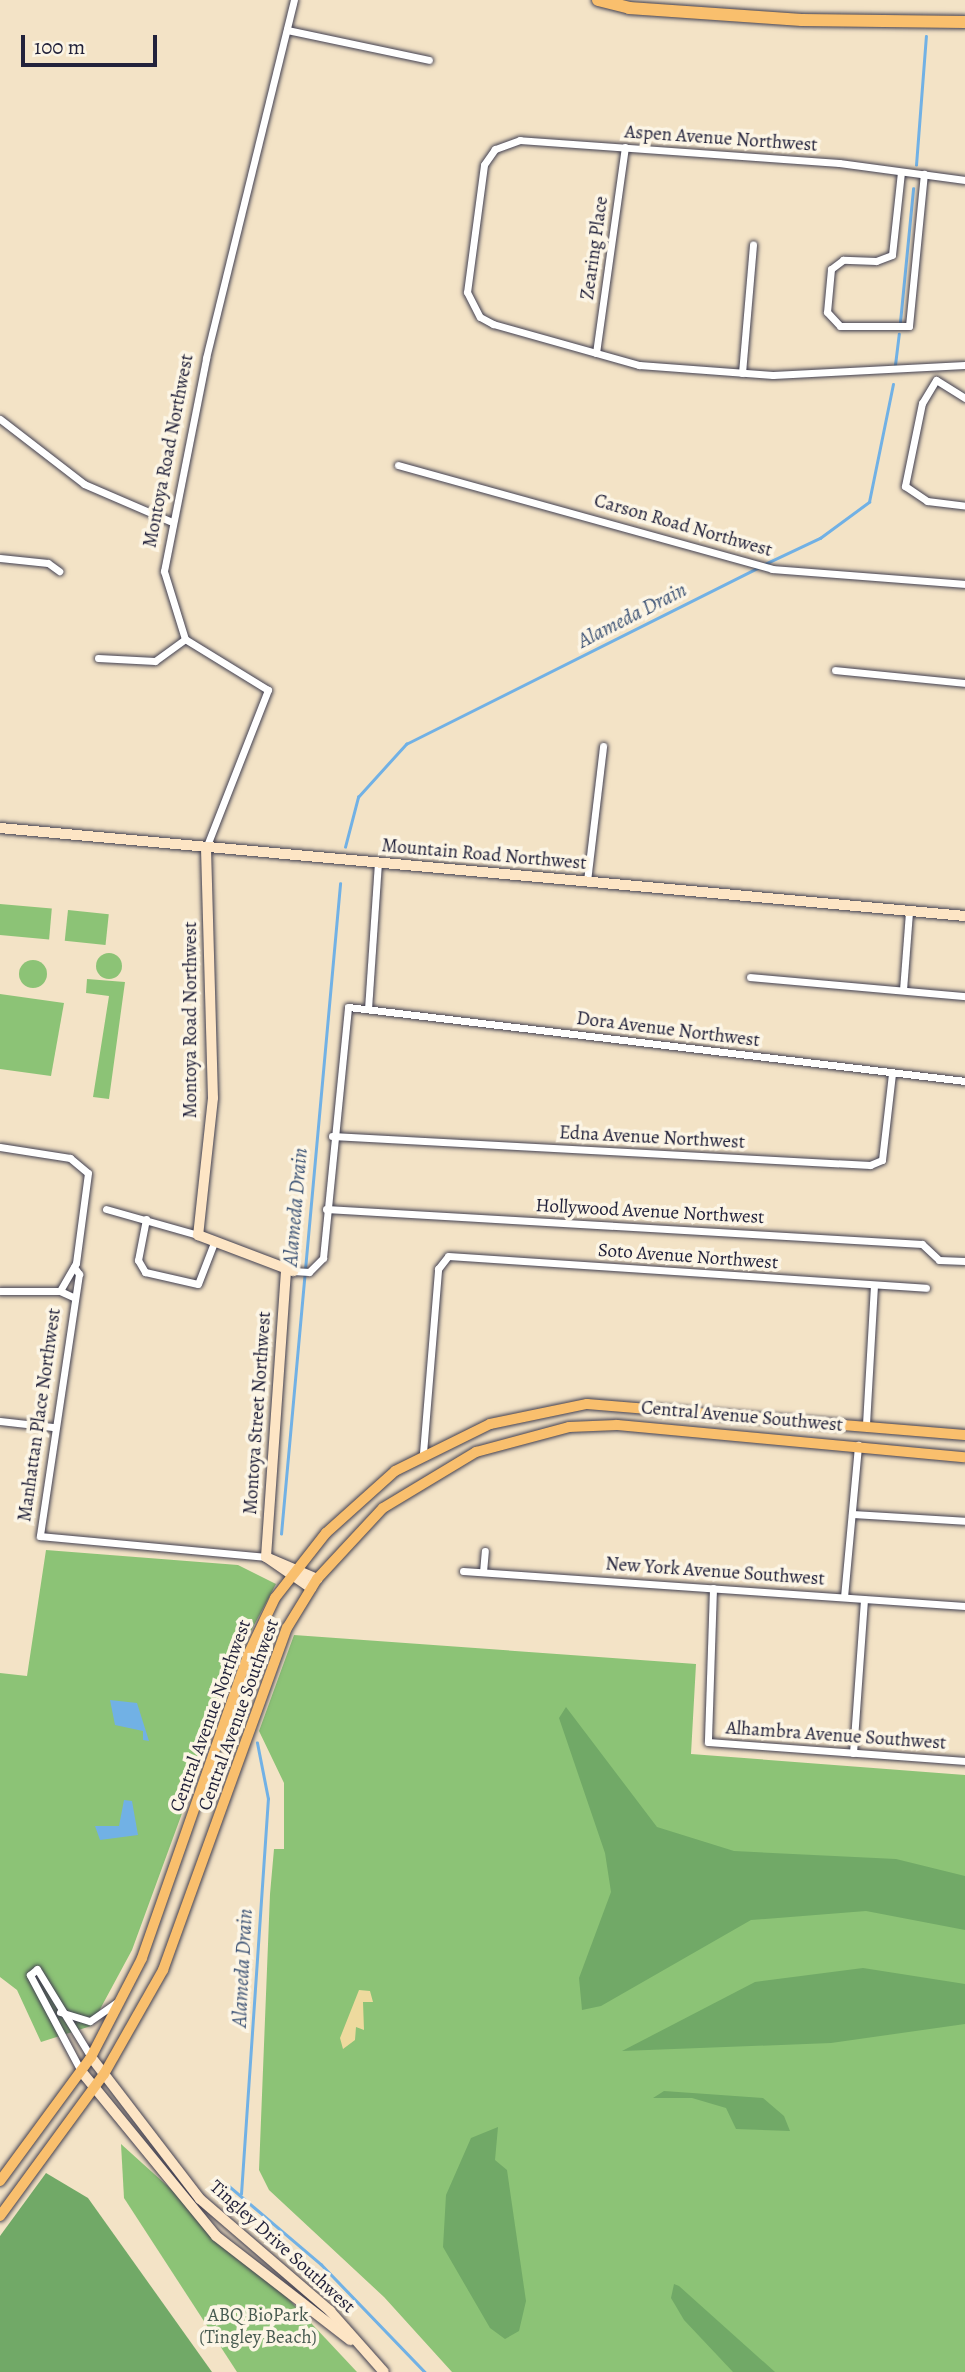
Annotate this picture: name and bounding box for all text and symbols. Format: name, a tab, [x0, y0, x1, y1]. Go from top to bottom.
scale bar	[24, 21, 161, 65]
text: 100 m	[34, 33, 85, 61]
street label: Aspen Avenue Northwest	[624, 121, 818, 157]
street label: Zearing Place	[576, 195, 614, 301]
street label: Montoya Road Northwest	[139, 352, 199, 550]
street label: Carson Road Northwest	[591, 490, 775, 562]
water label: Alameda Drain	[573, 577, 691, 653]
street label: Mountain Road Northwest	[381, 835, 587, 875]
street label: Montoya Road Northwest	[180, 922, 202, 1118]
street label: Dora Avenue Northwest	[575, 1007, 761, 1053]
street label: Edna Avenue Northwest	[559, 1122, 745, 1154]
water label: Alameda Drain	[277, 1147, 313, 1267]
street label: Hollywood Avenue Northwest	[535, 1195, 765, 1229]
street label: Soto Avenue Northwest	[597, 1239, 779, 1275]
street label: Manhattan Place Northwest	[14, 1307, 66, 1523]
street label: Montoya Street Northwest	[240, 1311, 276, 1515]
street label: Central Avenue Southwest	[640, 1397, 844, 1437]
street label: New York Avenue Southwest	[605, 1553, 825, 1591]
street label: Central Avenue Southwest	[194, 1616, 284, 1814]
street label: Central Avenue Northwest	[166, 1617, 256, 1815]
street label: Alhambra Avenue Southwest	[725, 1717, 947, 1755]
water label: Alameda Drain	[226, 1908, 258, 2028]
street label: Tingley Drive Southwest	[205, 2176, 359, 2318]
park label: ABQ BioPark (Tingley Beach)	[199, 2305, 317, 2349]

